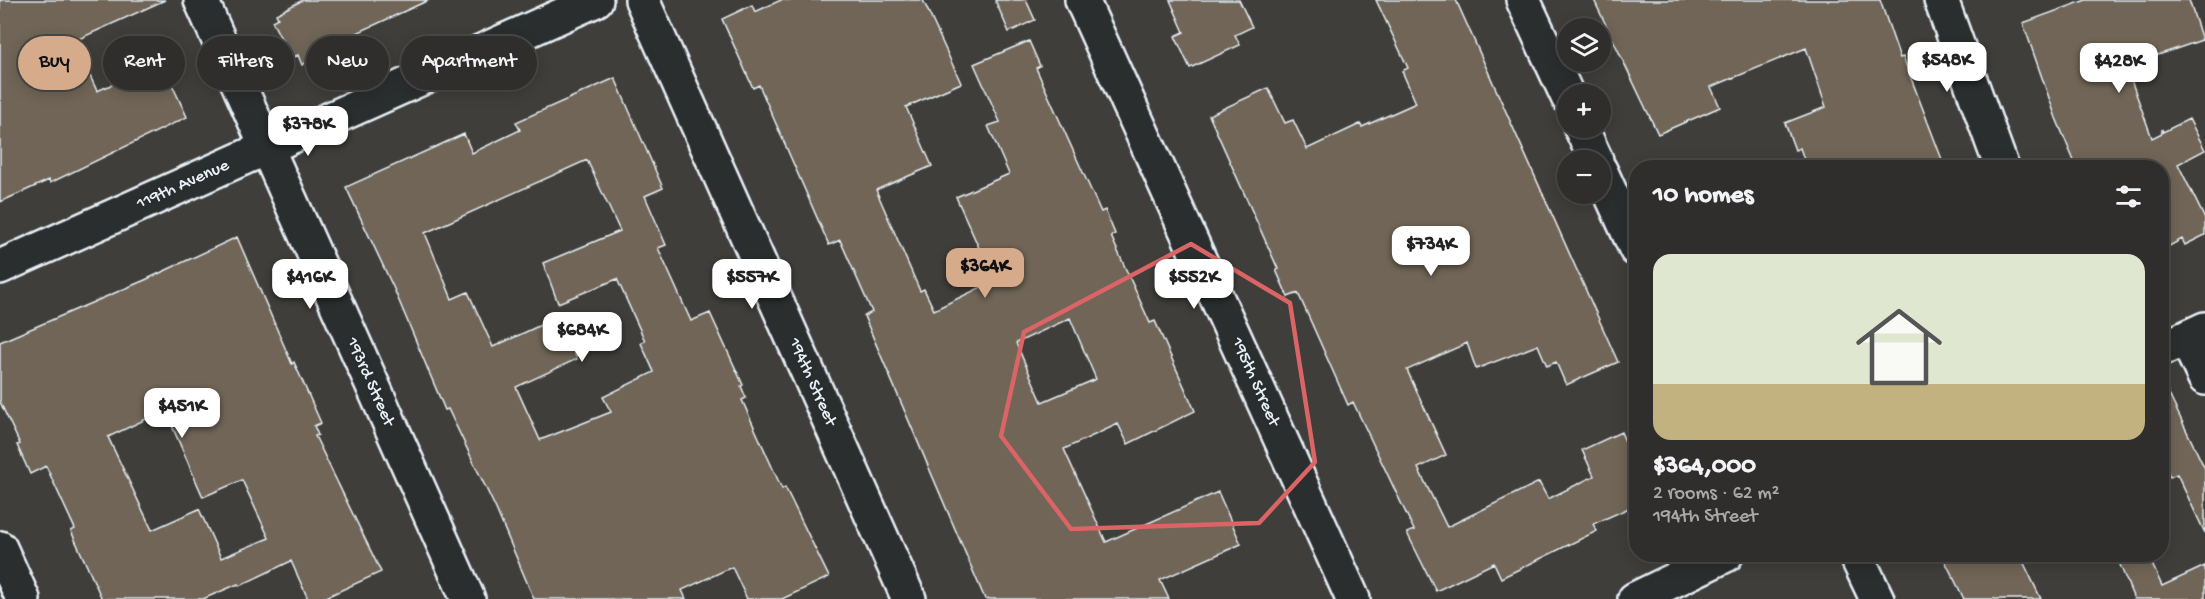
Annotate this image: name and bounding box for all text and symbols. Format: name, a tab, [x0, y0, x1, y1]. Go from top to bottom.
map controls	[1557, 18, 1611, 204]
button: layers	[1557, 18, 1611, 72]
chip: Buy	[18, 36, 91, 90]
chip: Rent	[103, 36, 185, 90]
chip: Filters	[197, 36, 294, 90]
chip: New	[306, 36, 389, 90]
chip: Apartment	[401, 36, 537, 90]
pin: $548K	[1905, 42, 1989, 93]
pin: $428K	[2077, 43, 2161, 94]
text: $548K	[1922, 50, 1972, 73]
text: $428K	[2094, 51, 2144, 74]
button: +	[1557, 84, 1611, 138]
pin: $378K	[266, 106, 350, 157]
text: $378K	[282, 114, 334, 137]
button: −	[1557, 150, 1611, 204]
street label: 119th Avenue	[133, 155, 233, 215]
icon: filters	[2112, 180, 2145, 213]
text: 10 homes	[1653, 181, 1753, 212]
pin: $734K	[1389, 226, 1473, 277]
text: $734K	[1406, 234, 1456, 257]
pin: $364K	[943, 248, 1027, 299]
text: $364K	[960, 256, 1010, 279]
pin: $416K	[268, 259, 352, 310]
pin: $557K	[710, 259, 794, 310]
pin: $552K	[1152, 259, 1236, 310]
text: $416K	[286, 267, 334, 290]
text: $557K	[726, 267, 778, 290]
text: $552K	[1169, 267, 1219, 290]
icon: home	[1845, 293, 1953, 401]
pin: $684K	[540, 312, 624, 363]
text: $684K	[557, 320, 607, 343]
street label: 195th Street	[1226, 333, 1285, 431]
street label: 193rd Street	[341, 334, 400, 431]
street label: 194th Street	[783, 334, 841, 431]
pin: $451K	[140, 388, 224, 439]
text: $451K	[158, 396, 206, 419]
text: $364,000	[1653, 452, 1756, 483]
text: 2 rooms · 62 m²	[1653, 483, 1780, 506]
text: 194th Street	[1653, 506, 1758, 529]

